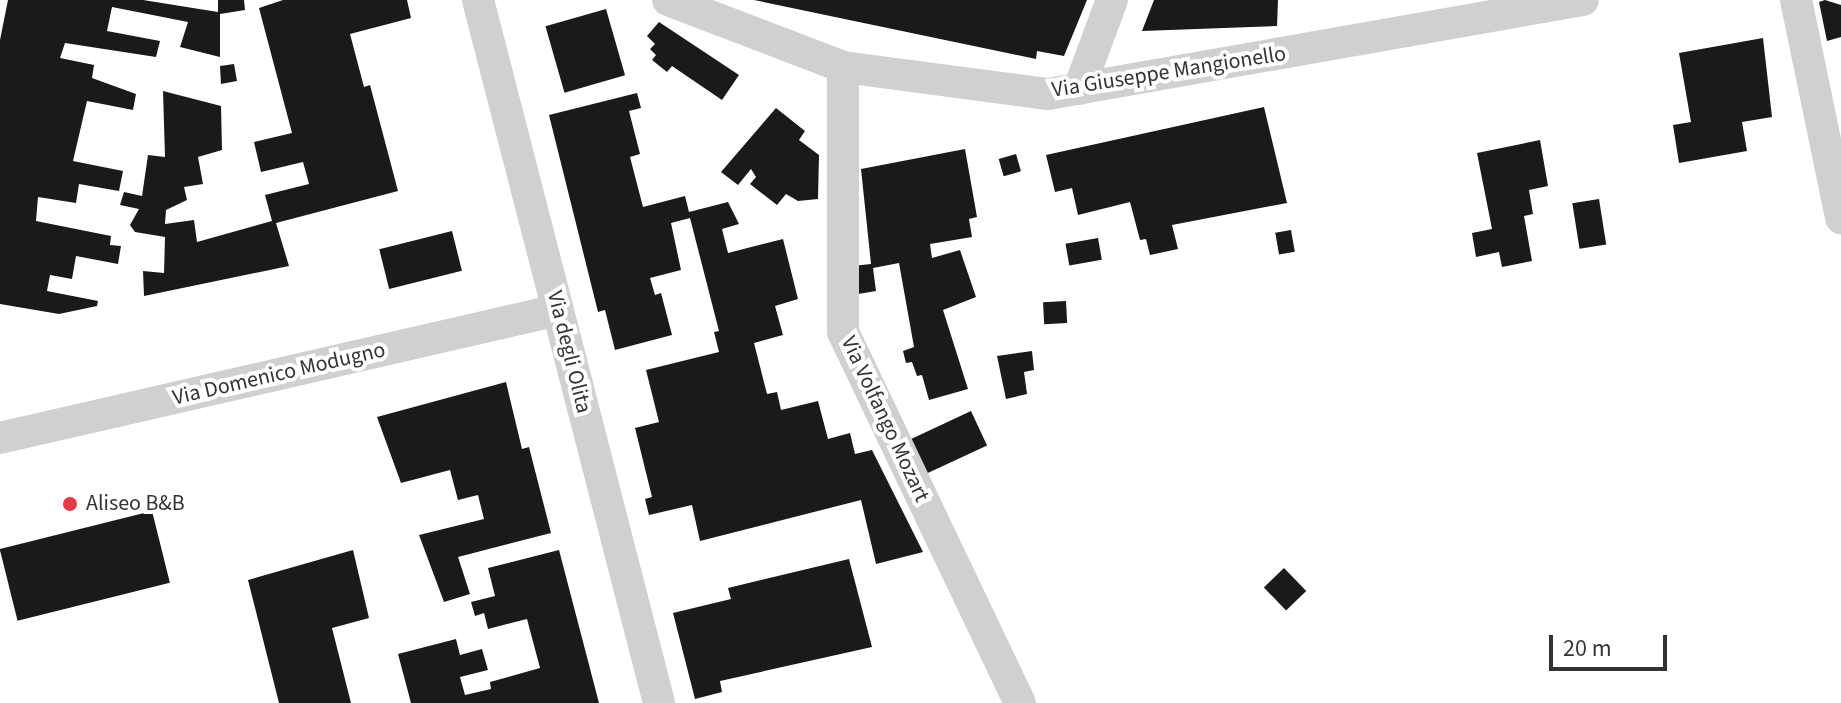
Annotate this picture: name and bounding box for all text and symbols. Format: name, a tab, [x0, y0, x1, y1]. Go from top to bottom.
street label: Via Giuseppe Mangionello	[1050, 40, 1288, 104]
street label: Via degli Olita	[541, 288, 597, 416]
street label: Via Volfango Mozart	[835, 332, 935, 506]
street label: Via Domenico Modugno	[170, 337, 388, 411]
place label: Aliseo B&B	[86, 491, 185, 517]
marker: Aliseo B&B	[61, 495, 79, 513]
scale bar	[1553, 619, 1671, 669]
text: 20 m	[1563, 631, 1612, 666]

